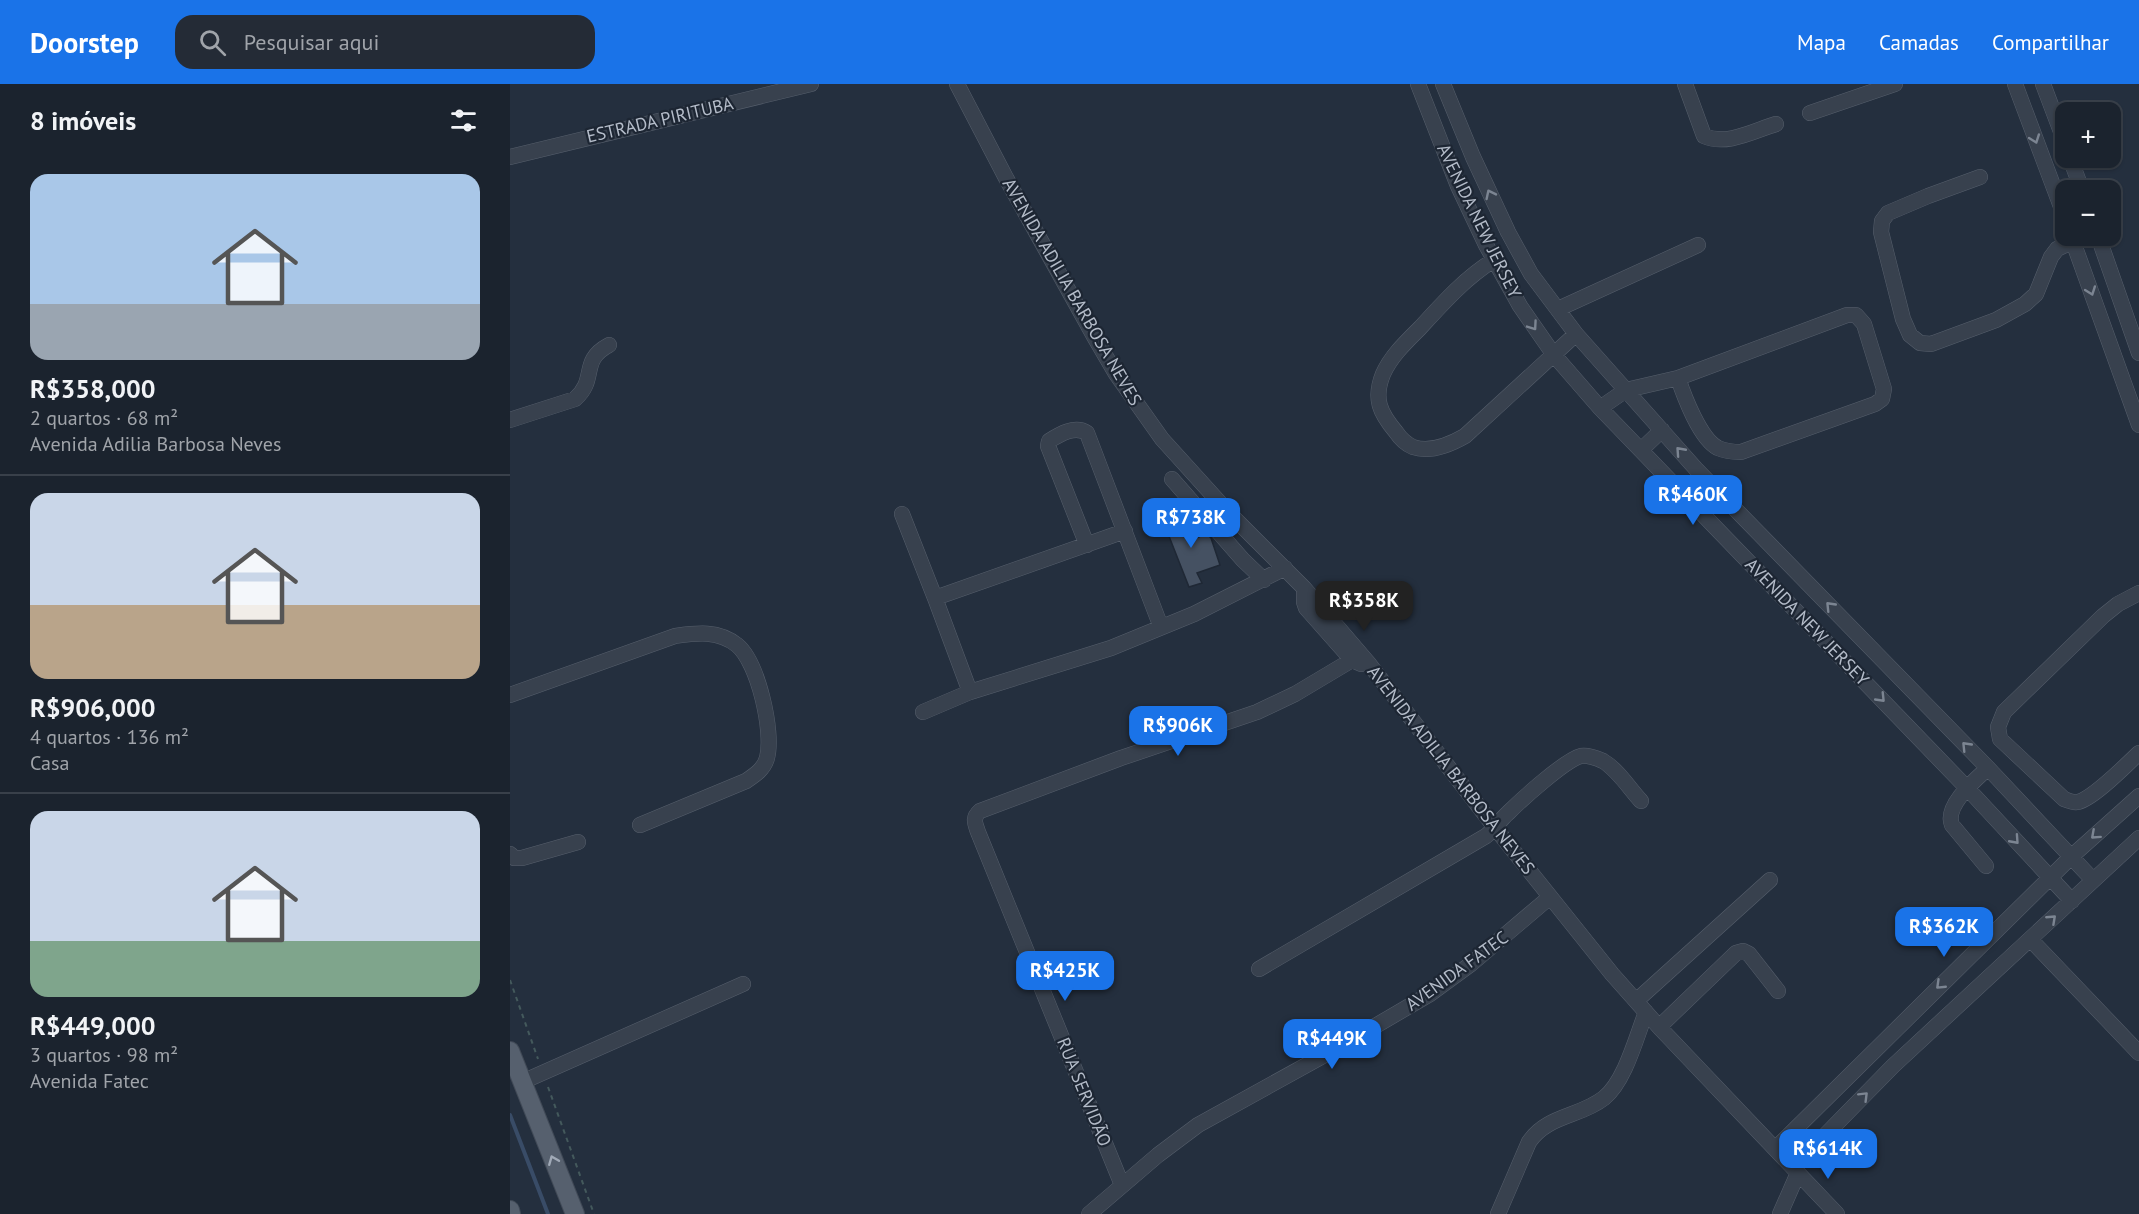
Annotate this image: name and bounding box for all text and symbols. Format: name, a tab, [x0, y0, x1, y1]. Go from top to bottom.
search box	[175, 15, 595, 69]
text: Doorstep	[30, 24, 139, 61]
icon: search	[196, 26, 229, 59]
text: Pesquisar aqui	[244, 28, 379, 56]
text: Mapa	[1797, 29, 1846, 56]
text: Camadas	[1879, 29, 1959, 56]
text: Compartilhar	[1992, 29, 2109, 56]
street label: ESTRADA PIRITUBA	[584, 91, 736, 148]
map controls	[2055, 102, 2121, 246]
button: +	[2055, 102, 2121, 168]
text: 8 imóveis	[30, 104, 136, 137]
icon: filters	[447, 104, 480, 137]
one-way arrow	[2028, 133, 2041, 144]
street label: AVENIDA NEW JERSEY	[1432, 140, 1527, 302]
street label: AVENIDA ADILIA BARBOSA NEVES	[998, 174, 1147, 410]
button: −	[2055, 180, 2121, 246]
one-way arrow	[1486, 190, 1498, 201]
icon: home	[201, 213, 309, 321]
one-way arrow	[2083, 285, 2096, 295]
one-way arrow	[1526, 319, 1537, 330]
text: R$358,000	[30, 372, 155, 405]
text: 2 quartos · 68 m²	[30, 405, 178, 431]
text: Avenida Adilia Barbosa Neves	[30, 431, 281, 457]
one-way arrow	[1676, 447, 1687, 458]
pin: R$460K	[1644, 475, 1742, 526]
text: R$460K	[1658, 481, 1728, 507]
pin: R$738K	[1142, 498, 1240, 549]
text: R$738K	[1156, 504, 1226, 530]
icon: home	[201, 532, 309, 640]
street label: AVENIDA NEW JERSEY	[1740, 553, 1874, 690]
pin: R$358K	[1315, 581, 1413, 632]
text: R$358K	[1329, 587, 1399, 613]
one-way arrow	[1826, 603, 1837, 613]
street label: AVENIDA ADILIA BARBOSA NEVES	[1363, 661, 1540, 879]
text: R$906,000	[30, 691, 155, 724]
one-way arrow	[1874, 692, 1885, 702]
pin: R$906K	[1129, 706, 1227, 757]
text: R$906K	[1143, 712, 1213, 738]
text: 4 quartos · 136 m²	[30, 724, 189, 750]
one-way arrow	[1963, 742, 1974, 753]
text: Casa	[30, 750, 69, 776]
one-way arrow	[2092, 828, 2102, 839]
one-way arrow	[2008, 833, 2019, 844]
icon: home	[201, 850, 309, 958]
pin: R$362K	[1895, 907, 1993, 958]
text: R$362K	[1909, 913, 1979, 939]
one-way arrow	[2046, 915, 2056, 926]
street label: AVENIDA FATEC	[1401, 926, 1513, 1016]
pin: R$425K	[1016, 951, 1114, 1002]
text: R$425K	[1030, 957, 1100, 983]
one-way arrow	[1937, 978, 1947, 989]
text: R$449,000	[30, 1009, 155, 1042]
pin: R$449K	[1283, 1019, 1381, 1070]
text: R$449K	[1297, 1025, 1367, 1051]
street label: RUA SERVIDÃO	[1052, 1034, 1117, 1150]
text: 3 quartos · 98 m²	[30, 1042, 178, 1068]
text: Avenida Fatec	[30, 1068, 149, 1094]
one-way arrow	[1857, 1092, 1868, 1103]
pin: R$614K	[1779, 1129, 1877, 1180]
text: R$614K	[1793, 1135, 1863, 1161]
one-way arrow	[548, 1155, 560, 1166]

